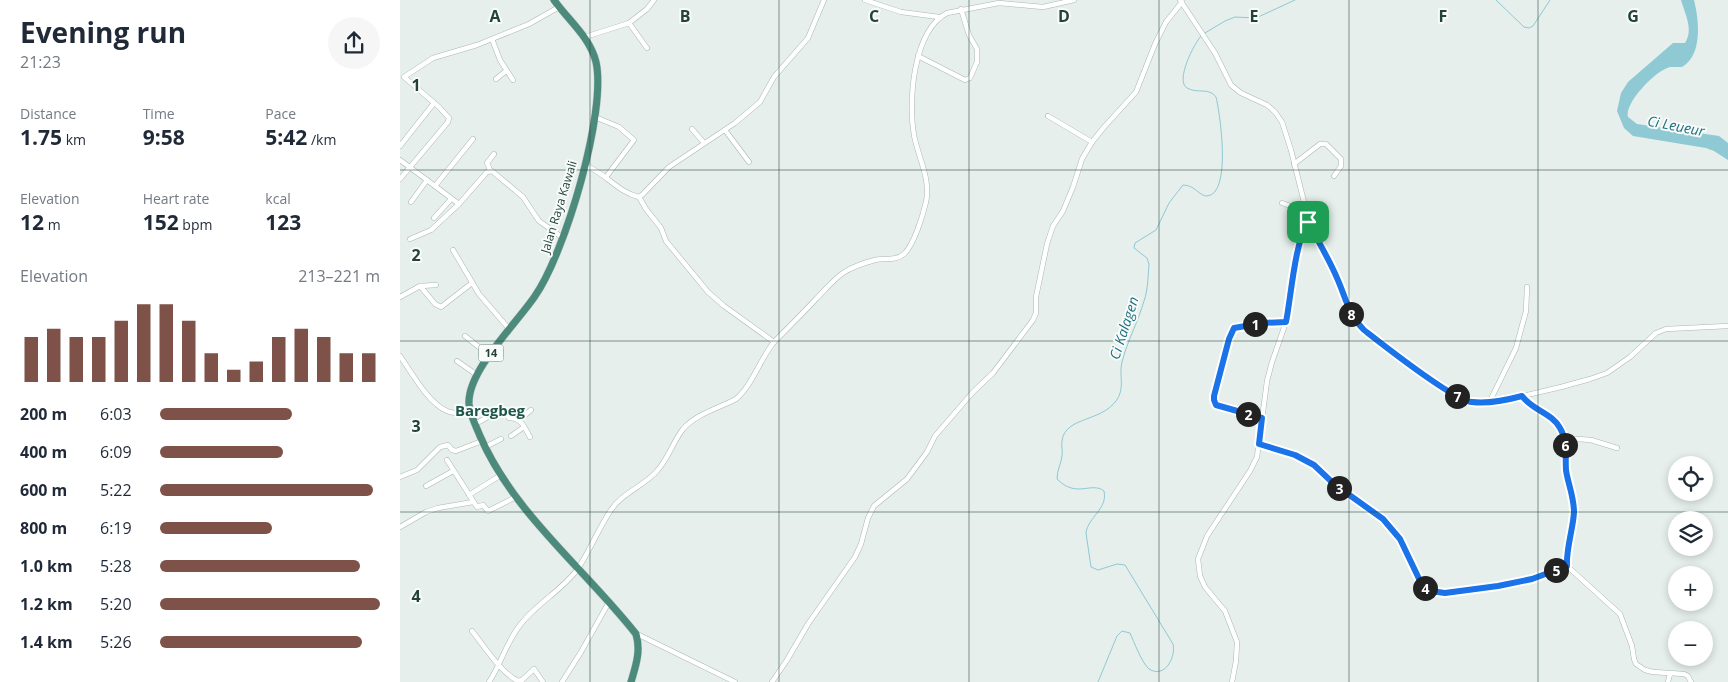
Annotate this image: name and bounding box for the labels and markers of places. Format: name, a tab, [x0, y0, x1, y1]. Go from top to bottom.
pin	[1287, 201, 1329, 243]
pin: 8	[1338, 302, 1364, 326]
pin: 1	[1242, 312, 1268, 336]
pin: 7	[1444, 384, 1470, 408]
pin: 2	[1236, 402, 1260, 426]
pin: 6	[1552, 432, 1578, 458]
pin: 3	[1326, 476, 1352, 500]
pin: 5	[1544, 558, 1568, 582]
pin: 4	[1412, 576, 1438, 600]

